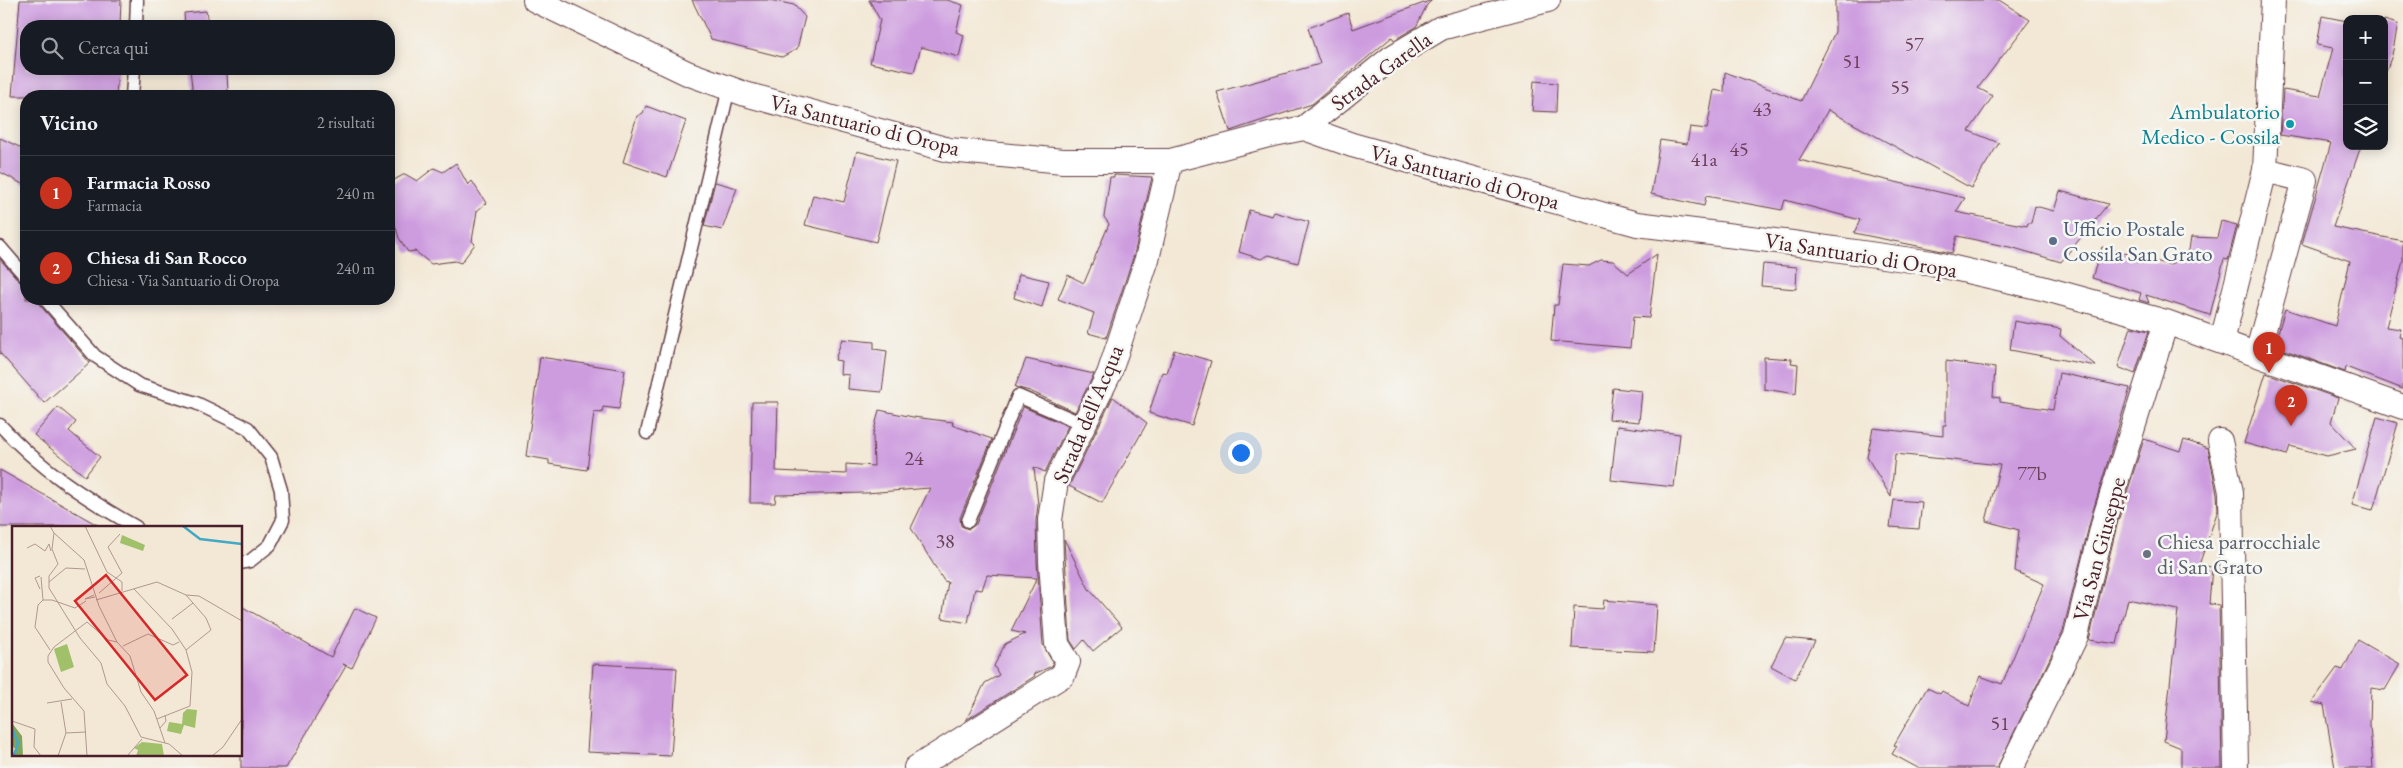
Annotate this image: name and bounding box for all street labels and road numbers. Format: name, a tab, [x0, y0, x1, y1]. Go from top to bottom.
street label: Strada Garella	[1325, 25, 1437, 117]
street label: Via Santuario di Oropa	[767, 87, 963, 163]
street label: Via Santuario di Oropa	[1367, 138, 1563, 216]
street label: Via Santuario di Oropa	[1763, 225, 1960, 285]
street label: Strada dell'Acqua	[1046, 340, 1130, 488]
street label: Via San Giuseppe	[2066, 473, 2132, 624]

